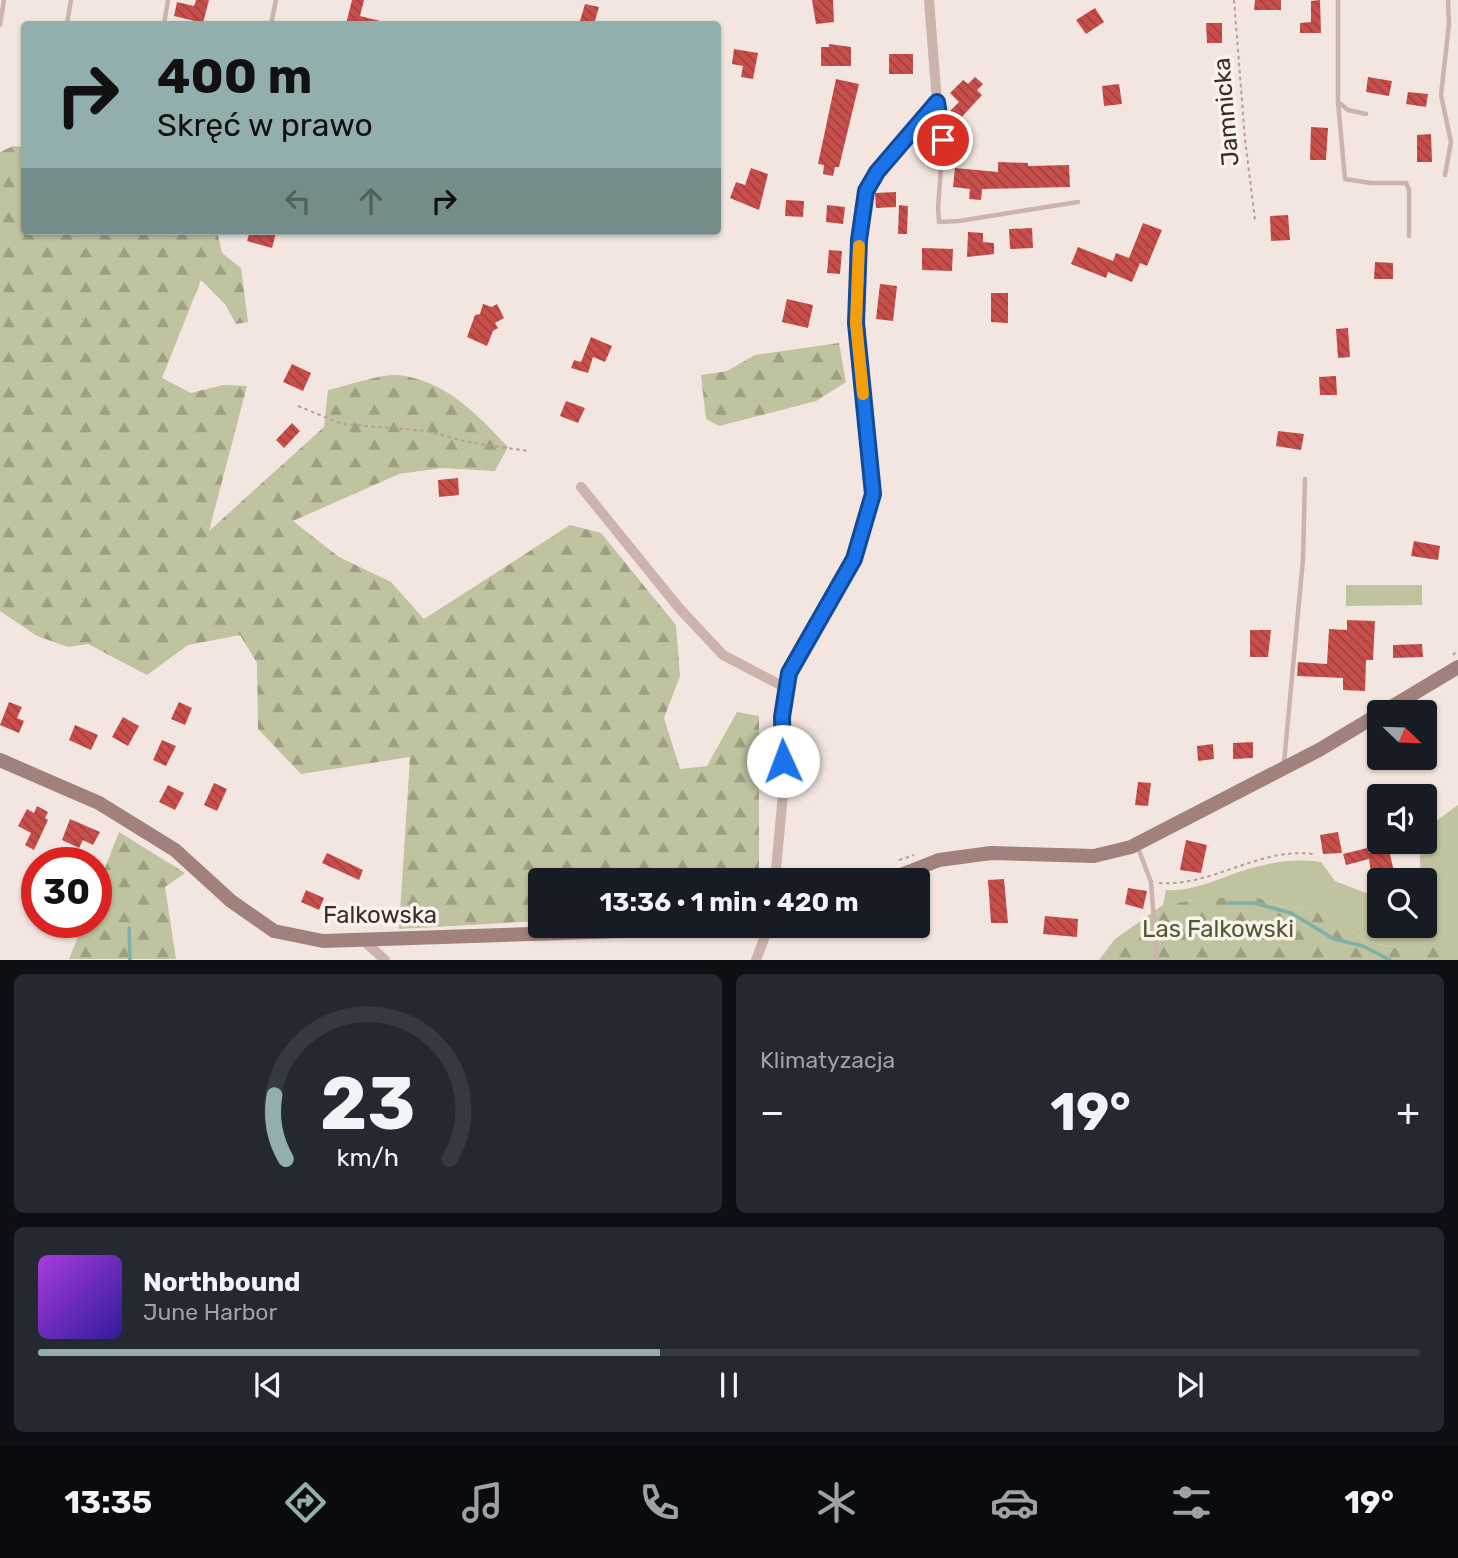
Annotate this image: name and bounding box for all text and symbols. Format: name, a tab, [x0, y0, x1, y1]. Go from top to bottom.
text: 400 m	[157, 47, 312, 105]
icon: right	[42, 49, 133, 140]
street label: Jamnicka	[1207, 57, 1245, 167]
text: Skręć w prawo	[157, 106, 373, 144]
pin	[913, 110, 973, 170]
icon: arrive	[924, 121, 962, 159]
icon: left	[279, 182, 317, 220]
icon: ahead	[352, 182, 390, 220]
icon: right	[425, 182, 463, 220]
north arrow	[1367, 700, 1437, 770]
map controls	[1367, 700, 1437, 938]
position arrow	[746, 724, 820, 798]
button: sound	[1367, 784, 1437, 854]
speed limit sign: 30	[21, 847, 112, 938]
button: search	[1367, 868, 1437, 938]
text: 13:36 · 1 min · 420 m	[599, 887, 859, 918]
street label: Falkowska	[323, 901, 437, 929]
park label: Las Falkowski	[1142, 915, 1294, 943]
text: Klimatyzacja	[760, 1046, 895, 1074]
text: 23	[320, 1062, 416, 1148]
text: 19°	[1050, 1081, 1131, 1143]
text: −	[760, 1089, 785, 1135]
text: +	[1396, 1089, 1420, 1135]
text: km/h	[337, 1143, 399, 1172]
text: Northbound	[143, 1267, 301, 1298]
text: June Harbor	[143, 1298, 277, 1326]
icon: previous	[249, 1366, 287, 1404]
icon: pause	[710, 1366, 748, 1404]
icon: next	[1171, 1366, 1209, 1404]
icon: directions	[281, 1478, 330, 1527]
icon: music	[458, 1478, 507, 1527]
icon: phone	[635, 1478, 684, 1527]
icon: climate	[812, 1478, 861, 1527]
icon: car	[990, 1478, 1039, 1527]
icon: filters	[1167, 1478, 1216, 1527]
text: 13:35	[64, 1483, 152, 1521]
text: 19°	[1344, 1483, 1394, 1521]

